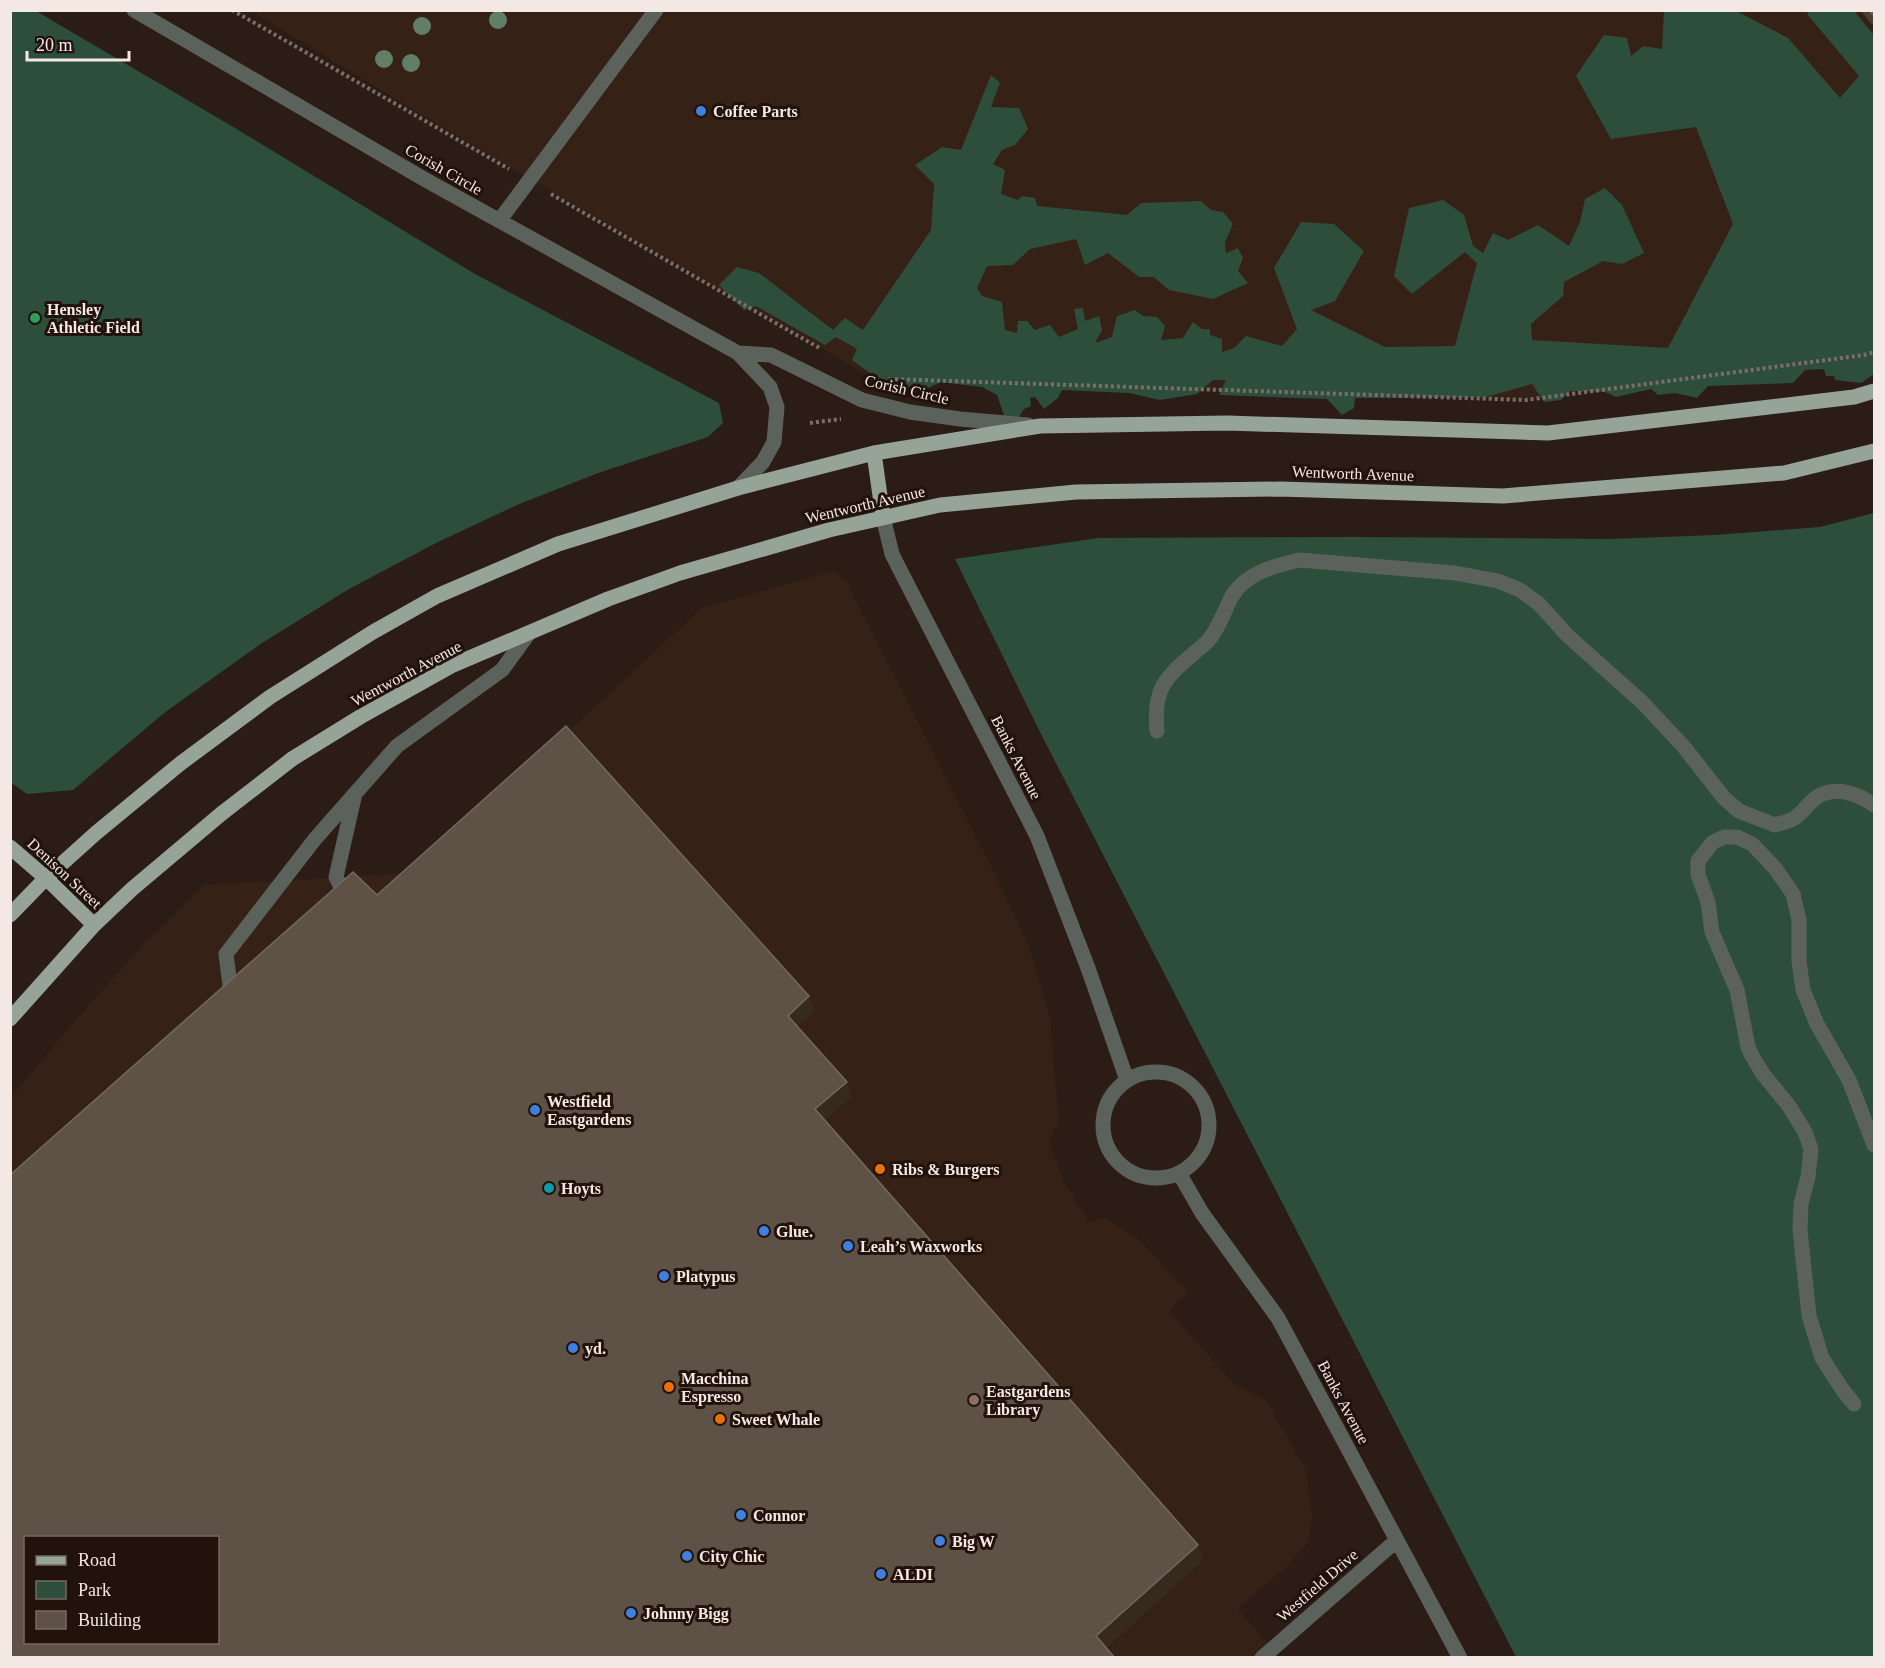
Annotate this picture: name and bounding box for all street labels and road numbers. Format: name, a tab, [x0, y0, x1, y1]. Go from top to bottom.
street label: Corish Circle	[402, 141, 485, 198]
street label: Corish Circle	[863, 372, 951, 407]
street label: Wentworth Avenue	[1292, 463, 1414, 484]
street label: Wentworth Avenue	[804, 482, 927, 527]
street label: Wentworth Avenue	[348, 637, 464, 710]
street label: Banks Avenue	[988, 713, 1045, 802]
street label: Denison Street	[24, 835, 105, 912]
street label: Banks Avenue	[1315, 1358, 1373, 1447]
street label: Westfield Drive	[1274, 1546, 1361, 1625]

